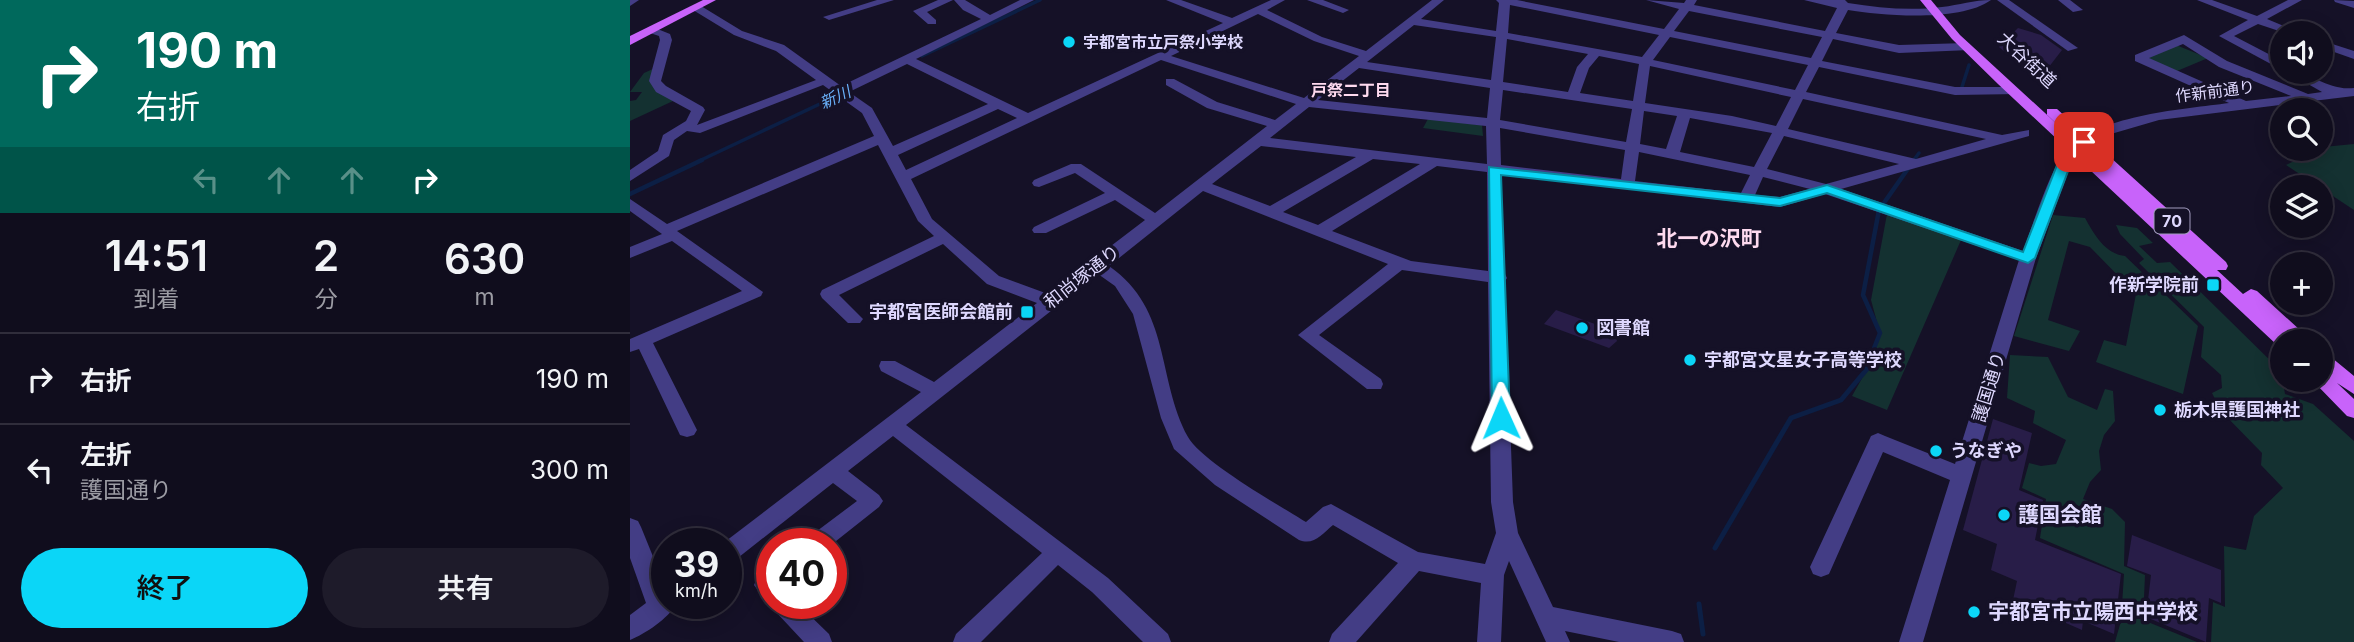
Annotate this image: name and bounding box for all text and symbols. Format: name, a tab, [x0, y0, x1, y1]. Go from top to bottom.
text: 190 m	[136, 21, 278, 80]
map controls	[2270, 21, 2333, 392]
button: sound	[2270, 21, 2333, 84]
street label: 大谷街道	[1994, 27, 2061, 92]
icon: right	[21, 28, 112, 119]
place label: 宇都宮市立戸祭小学校	[1083, 32, 1243, 52]
marker: 宇都宮市立戸祭小学校	[1061, 34, 1077, 50]
street label: 作新前通り	[2174, 76, 2256, 106]
water label: 新川	[816, 80, 856, 113]
district label: 戸祭二丁目	[1311, 80, 1391, 100]
text: 右折	[136, 87, 200, 126]
button: search	[2270, 98, 2333, 161]
pin	[2054, 112, 2114, 172]
icon: arrive	[2065, 123, 2103, 161]
icon: left	[187, 161, 225, 199]
icon: ahead	[260, 161, 298, 199]
icon: ahead	[333, 161, 371, 199]
icon: right	[406, 161, 444, 199]
button: layers	[2270, 175, 2333, 238]
road number: 70	[2154, 209, 2190, 234]
district label: 北一の沢町	[1657, 226, 1762, 251]
text: 14:51	[105, 230, 208, 281]
text: 2	[313, 230, 339, 281]
text: 630	[444, 233, 525, 284]
street label: 和尚塚通り	[1040, 241, 1124, 313]
button: +	[2270, 252, 2333, 315]
place label: 作新学院前	[2109, 274, 2199, 295]
marker: 作新学院前	[2205, 277, 2221, 293]
text: m	[474, 283, 495, 311]
text: 到着	[133, 285, 179, 313]
text: 分	[314, 285, 337, 313]
place label: 宇都宮医師会館前	[869, 301, 1013, 322]
marker: 宇都宮医師会館前	[1019, 304, 1035, 320]
place label: 図書館	[1596, 317, 1650, 338]
marker: 図書館	[1574, 320, 1590, 336]
button: −	[2270, 329, 2333, 392]
place label: 宇都宮文星女子高等学校	[1704, 349, 1902, 370]
street label: 護国通り	[1968, 349, 2009, 424]
marker: 宇都宮文星女子高等学校	[1682, 352, 1698, 368]
icon: right	[21, 360, 59, 398]
text: 190 m	[536, 363, 609, 394]
text: 右折	[80, 365, 132, 396]
position arrow	[1464, 381, 1538, 455]
place label: 栃木県護国神社	[2174, 399, 2300, 420]
marker: 栃木県護国神社	[2152, 402, 2168, 418]
text: 左折	[80, 439, 132, 470]
place label: うなぎや	[1950, 440, 2022, 461]
marker: うなぎや	[1928, 443, 1944, 459]
icon: left	[21, 451, 59, 489]
text: 300 m	[530, 454, 609, 485]
text: 護国通り	[80, 476, 172, 504]
place label: 護国会館	[2018, 502, 2102, 527]
marker: 護国会館	[1996, 507, 2012, 523]
speed limit sign: 40	[756, 528, 847, 619]
text: 39	[674, 543, 719, 585]
button: 終了	[21, 548, 308, 628]
button: 共有	[322, 548, 609, 628]
text: km/h	[675, 580, 718, 601]
place label: 宇都宮市立陽西中学校	[1988, 599, 2198, 624]
marker: 宇都宮市立陽西中学校	[1966, 604, 1982, 620]

